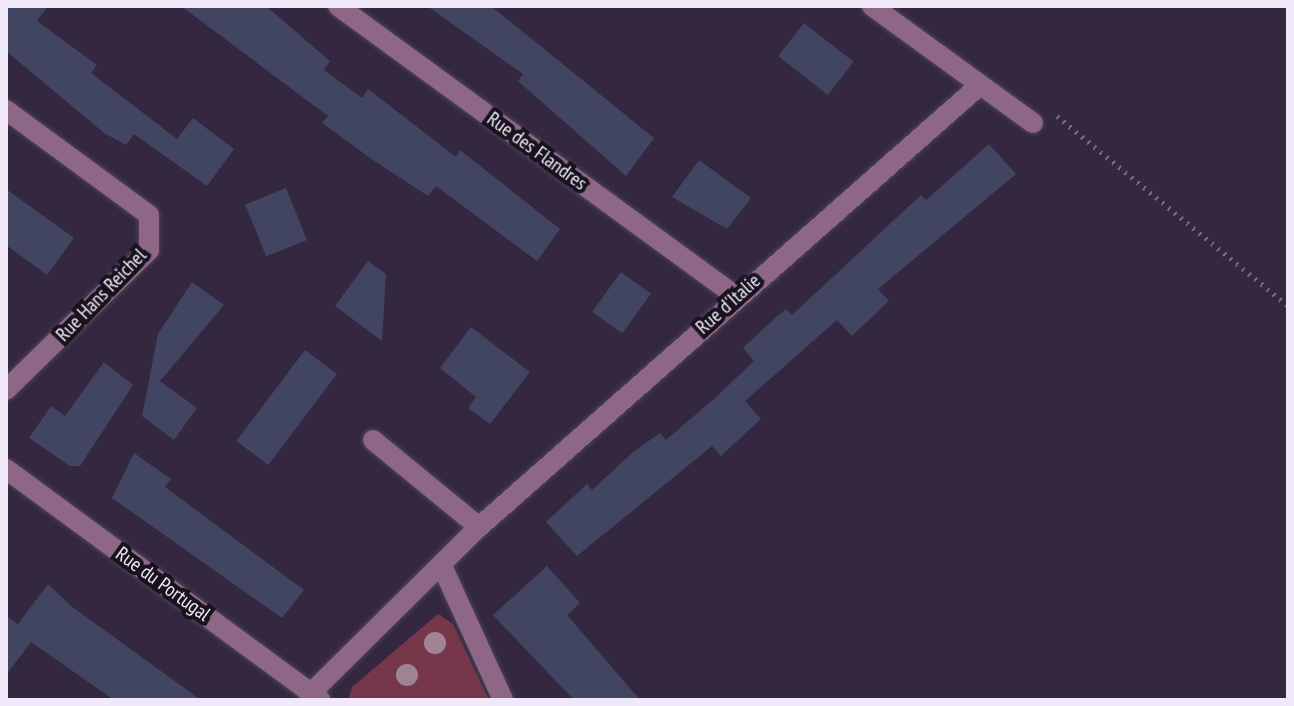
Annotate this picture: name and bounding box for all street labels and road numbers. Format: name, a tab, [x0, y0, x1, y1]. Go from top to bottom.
street label: Rue des Flandres	[482, 107, 592, 195]
street label: Rue Hans Reichel	[51, 244, 151, 346]
street label: Rue d'Italie	[691, 269, 765, 339]
street label: Rue du Portugal	[111, 542, 215, 626]

